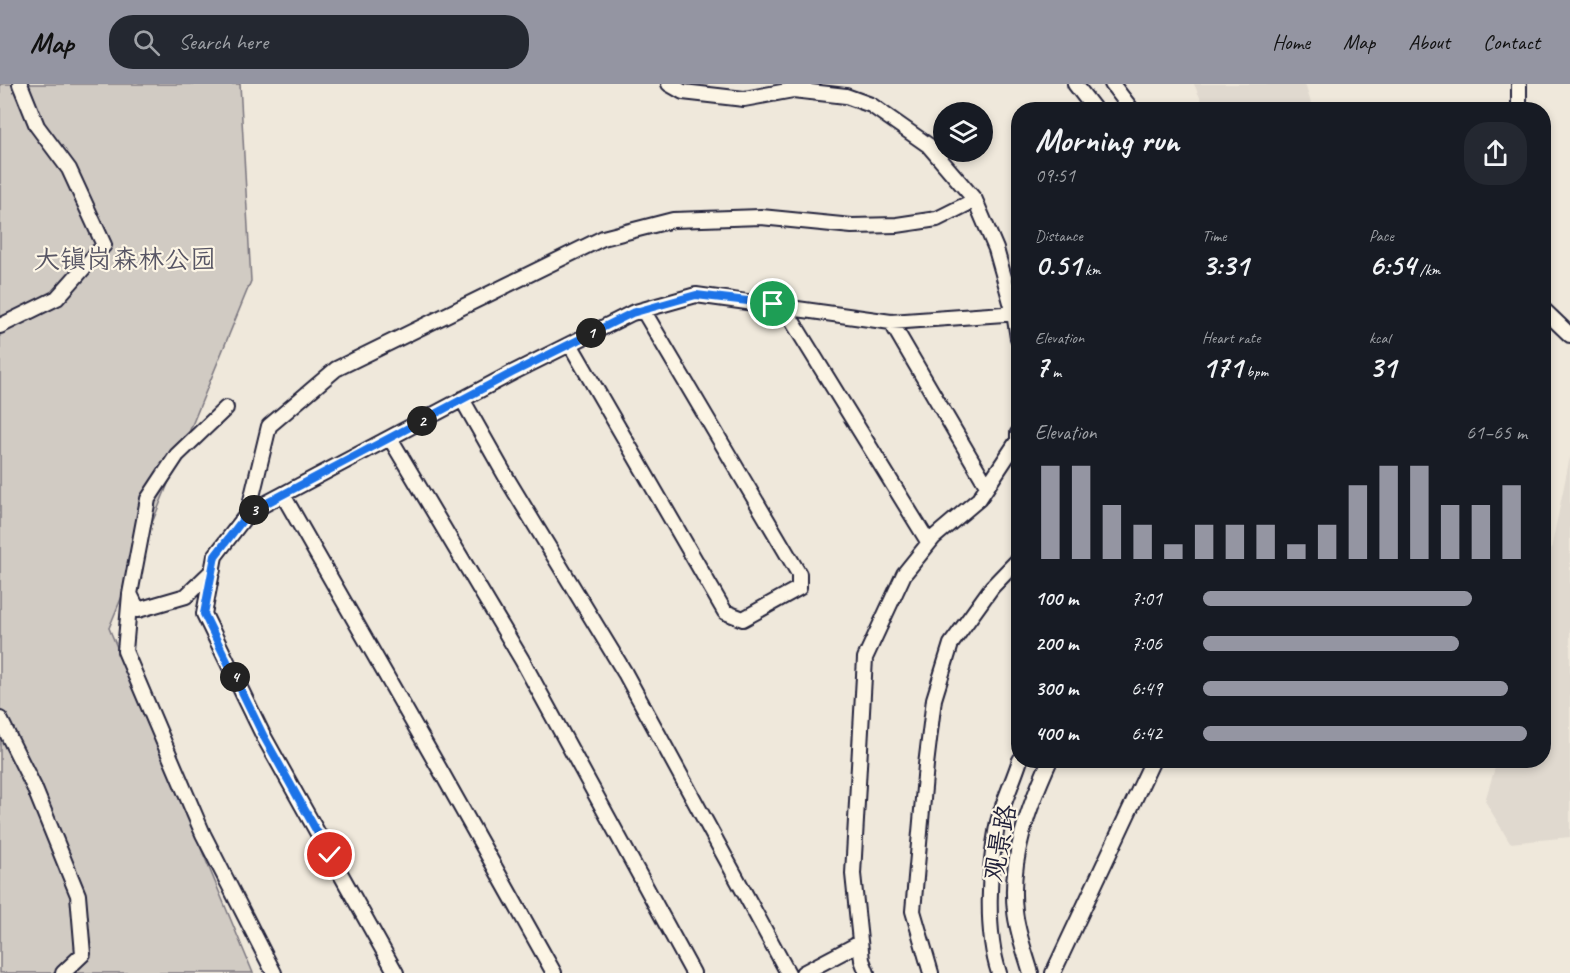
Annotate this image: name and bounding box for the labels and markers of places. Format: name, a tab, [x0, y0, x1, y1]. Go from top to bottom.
pin	[747, 278, 798, 329]
pin: 1	[576, 318, 606, 348]
pin: 2	[407, 406, 437, 436]
pin: 3	[239, 495, 269, 525]
pin: 4	[220, 662, 250, 692]
pin	[304, 829, 355, 880]

